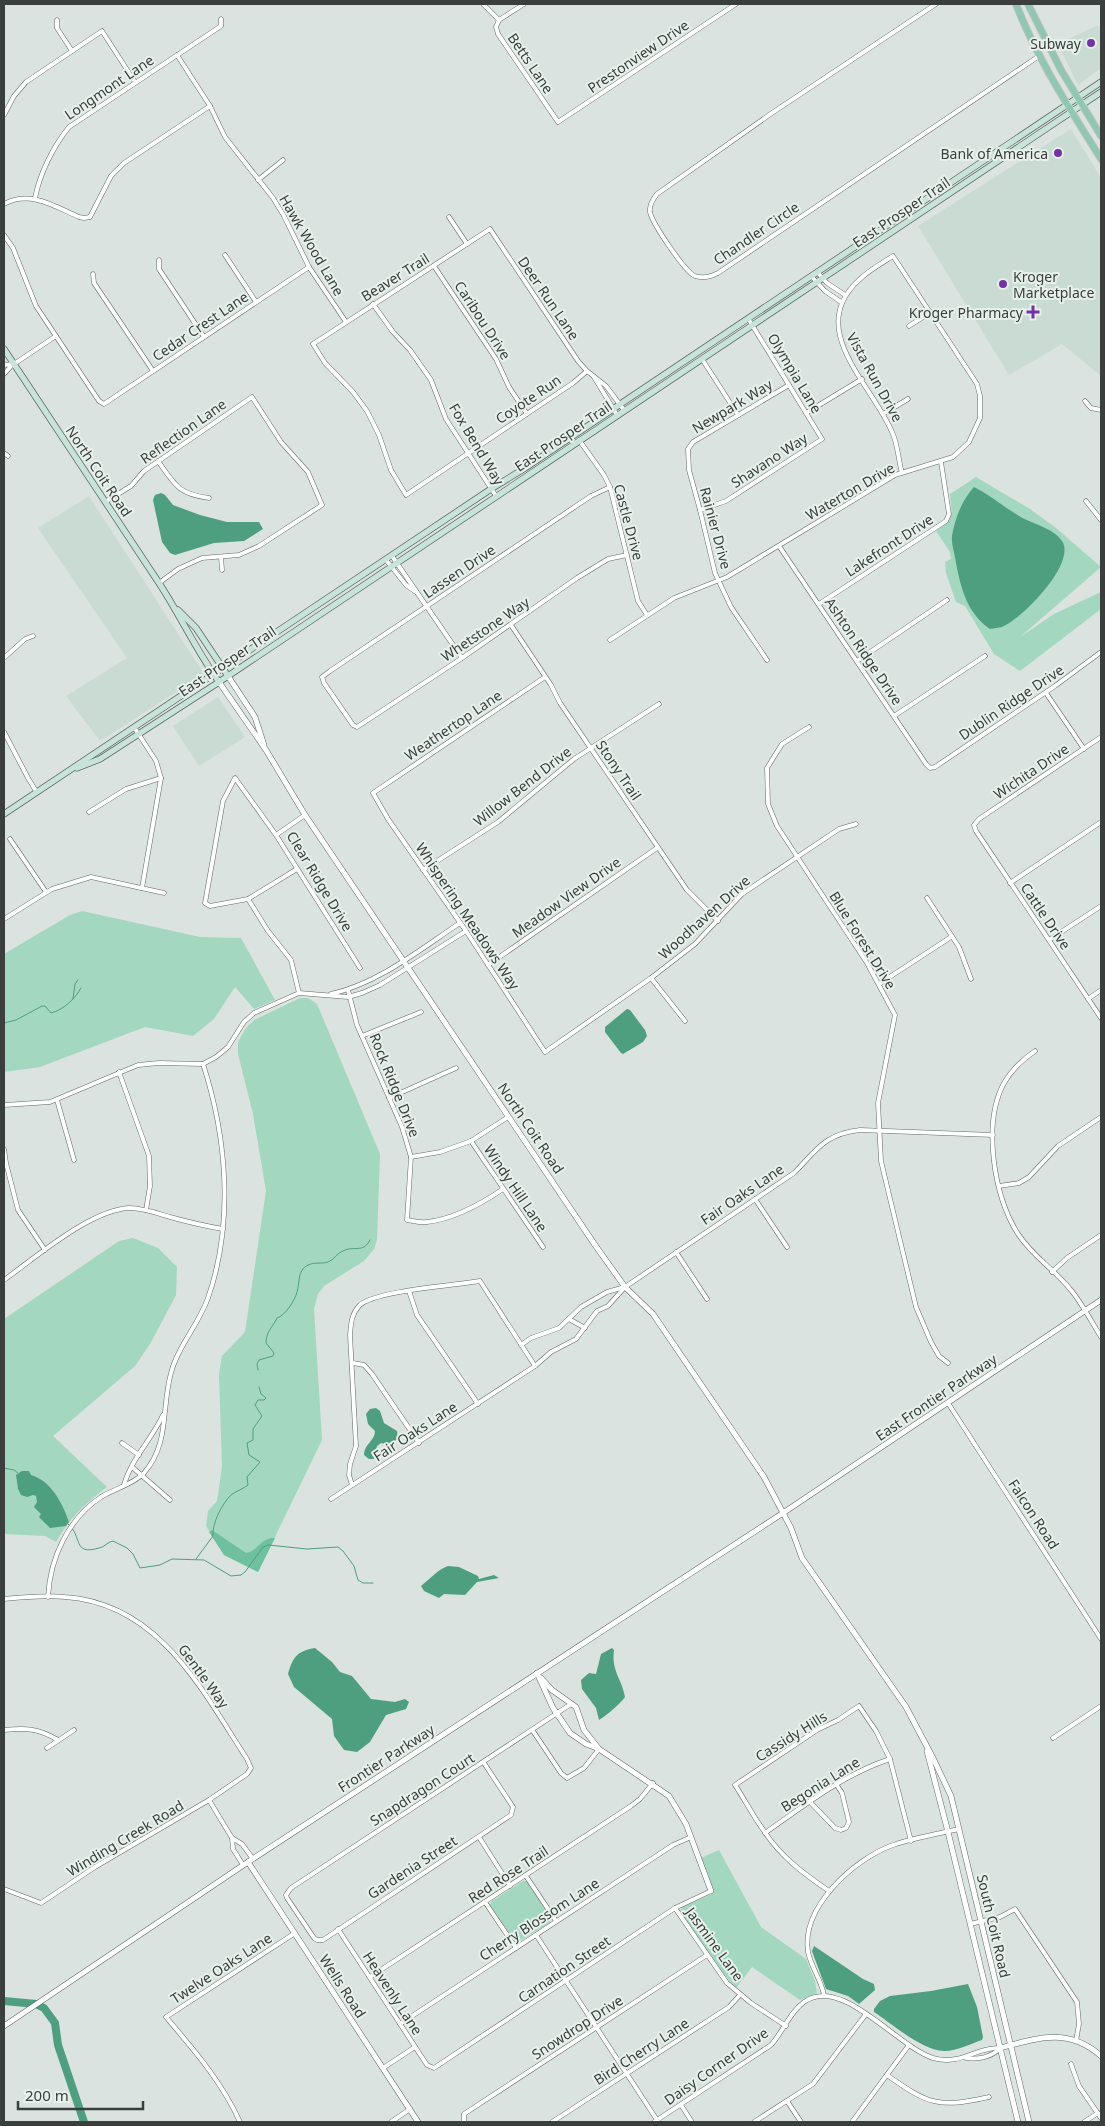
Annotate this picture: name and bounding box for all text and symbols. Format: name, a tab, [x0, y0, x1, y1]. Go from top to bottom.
street label: Prestonview Drive	[584, 15, 692, 97]
street label: Betts Lane	[504, 29, 558, 97]
place label: Subway	[1030, 34, 1082, 53]
marker: Subway	[1085, 37, 1097, 49]
street label: Longmont Lane	[61, 50, 157, 124]
place label: Bank of America	[940, 144, 1048, 163]
marker: Bank of America	[1052, 147, 1064, 159]
street label: East Prosper Trail	[849, 172, 953, 252]
street label: Hawk Wood Lane	[275, 191, 349, 299]
street label: Chandler Circle	[709, 197, 803, 269]
street label: Beaver Trail	[357, 249, 433, 305]
street label: Deer Run Lane	[514, 253, 584, 344]
place label: Kroger Marketplace	[1013, 267, 1095, 302]
street label: Caribou Drive	[450, 277, 516, 363]
marker: Kroger Marketplace	[997, 278, 1009, 290]
street label: Cedar Crest Lane	[148, 287, 252, 365]
place label: Kroger Pharmacy	[909, 303, 1024, 322]
marker: Kroger Pharmacy	[1027, 306, 1039, 318]
street label: Olympia Lane	[764, 329, 826, 417]
street label: Vista Run Drive	[843, 329, 907, 425]
street label: Coyote Run	[491, 370, 565, 428]
street label: Newpark Way	[688, 374, 776, 437]
street label: Reflection Lane	[136, 394, 230, 468]
street label: East Prosper Trail	[511, 396, 615, 476]
street label: Fox Bend Way	[445, 400, 509, 489]
street label: North Coit Road	[62, 422, 136, 520]
street label: Shavano Way	[727, 428, 812, 492]
street label: Waterton Drive	[802, 458, 898, 524]
street label: Castle Drive	[610, 482, 648, 562]
street label: Rainier Drive	[696, 485, 736, 571]
street label: Lakefront Drive	[841, 509, 937, 581]
street label: Lassen Drive	[419, 540, 499, 602]
street label: Whetstone Way	[437, 592, 534, 666]
street label: Ashton Ridge Drive	[821, 594, 907, 709]
street label: East Prosper Trail	[175, 621, 279, 701]
street label: Dublin Ridge Drive	[955, 660, 1067, 744]
street label: Weathertop Lane	[401, 685, 505, 765]
street label: Stony Trail	[592, 736, 646, 804]
street label: Wichita Drive	[990, 739, 1072, 803]
street label: Willow Bend Drive	[469, 742, 575, 830]
street label: Clear Ridge Drive	[283, 828, 357, 935]
street label: Whispering Meadows Way	[412, 839, 525, 994]
street label: Meadow View Drive	[508, 852, 624, 942]
street label: Woodhaven Drive	[654, 871, 754, 963]
street label: Cattle Drive	[1017, 879, 1075, 953]
street label: Blue Forest Drive	[825, 887, 901, 993]
street label: Rock Ridge Drive	[365, 1030, 425, 1140]
street label: North Coit Road	[494, 1079, 568, 1177]
street label: Windy Hill Lane	[480, 1141, 552, 1235]
street label: Fair Oaks Lane	[697, 1159, 787, 1229]
street label: East Frontier Parkway	[872, 1349, 1001, 1445]
street label: Fair Oaks Lane	[369, 1397, 461, 1465]
street label: Falcon Road	[1004, 1475, 1064, 1553]
street label: Gentle Way	[174, 1640, 234, 1712]
street label: Cassidy Hills	[752, 1706, 831, 1766]
street label: Frontier Parkway	[334, 1719, 439, 1796]
street label: Snapdragon Court	[366, 1748, 478, 1830]
street label: Begonia Lane	[777, 1752, 863, 1816]
street label: Winding Creek Road	[63, 1796, 187, 1880]
street label: Gardenia Street	[364, 1831, 460, 1903]
street label: Red Rose Trail	[464, 1841, 552, 1907]
street label: Cherry Blossom Lane	[475, 1873, 603, 1965]
street label: South Coit Road	[973, 1873, 1015, 1979]
street label: Jasmine Lane	[681, 1902, 748, 1985]
street label: Twelve Oaks Lane	[167, 1928, 275, 2008]
street label: Carnation Street	[514, 1931, 614, 2007]
street label: Heavenly Lane	[359, 1948, 427, 2038]
street label: Wells Road	[315, 1951, 371, 2021]
street label: Snowdrop Drive	[528, 1990, 626, 2064]
street label: Bird Cherry Lane	[590, 2013, 692, 2089]
street label: Daisy Corner Drive	[660, 2023, 772, 2109]
scale bar	[18, 2078, 142, 2110]
text: 200 m	[25, 2085, 69, 2105]

